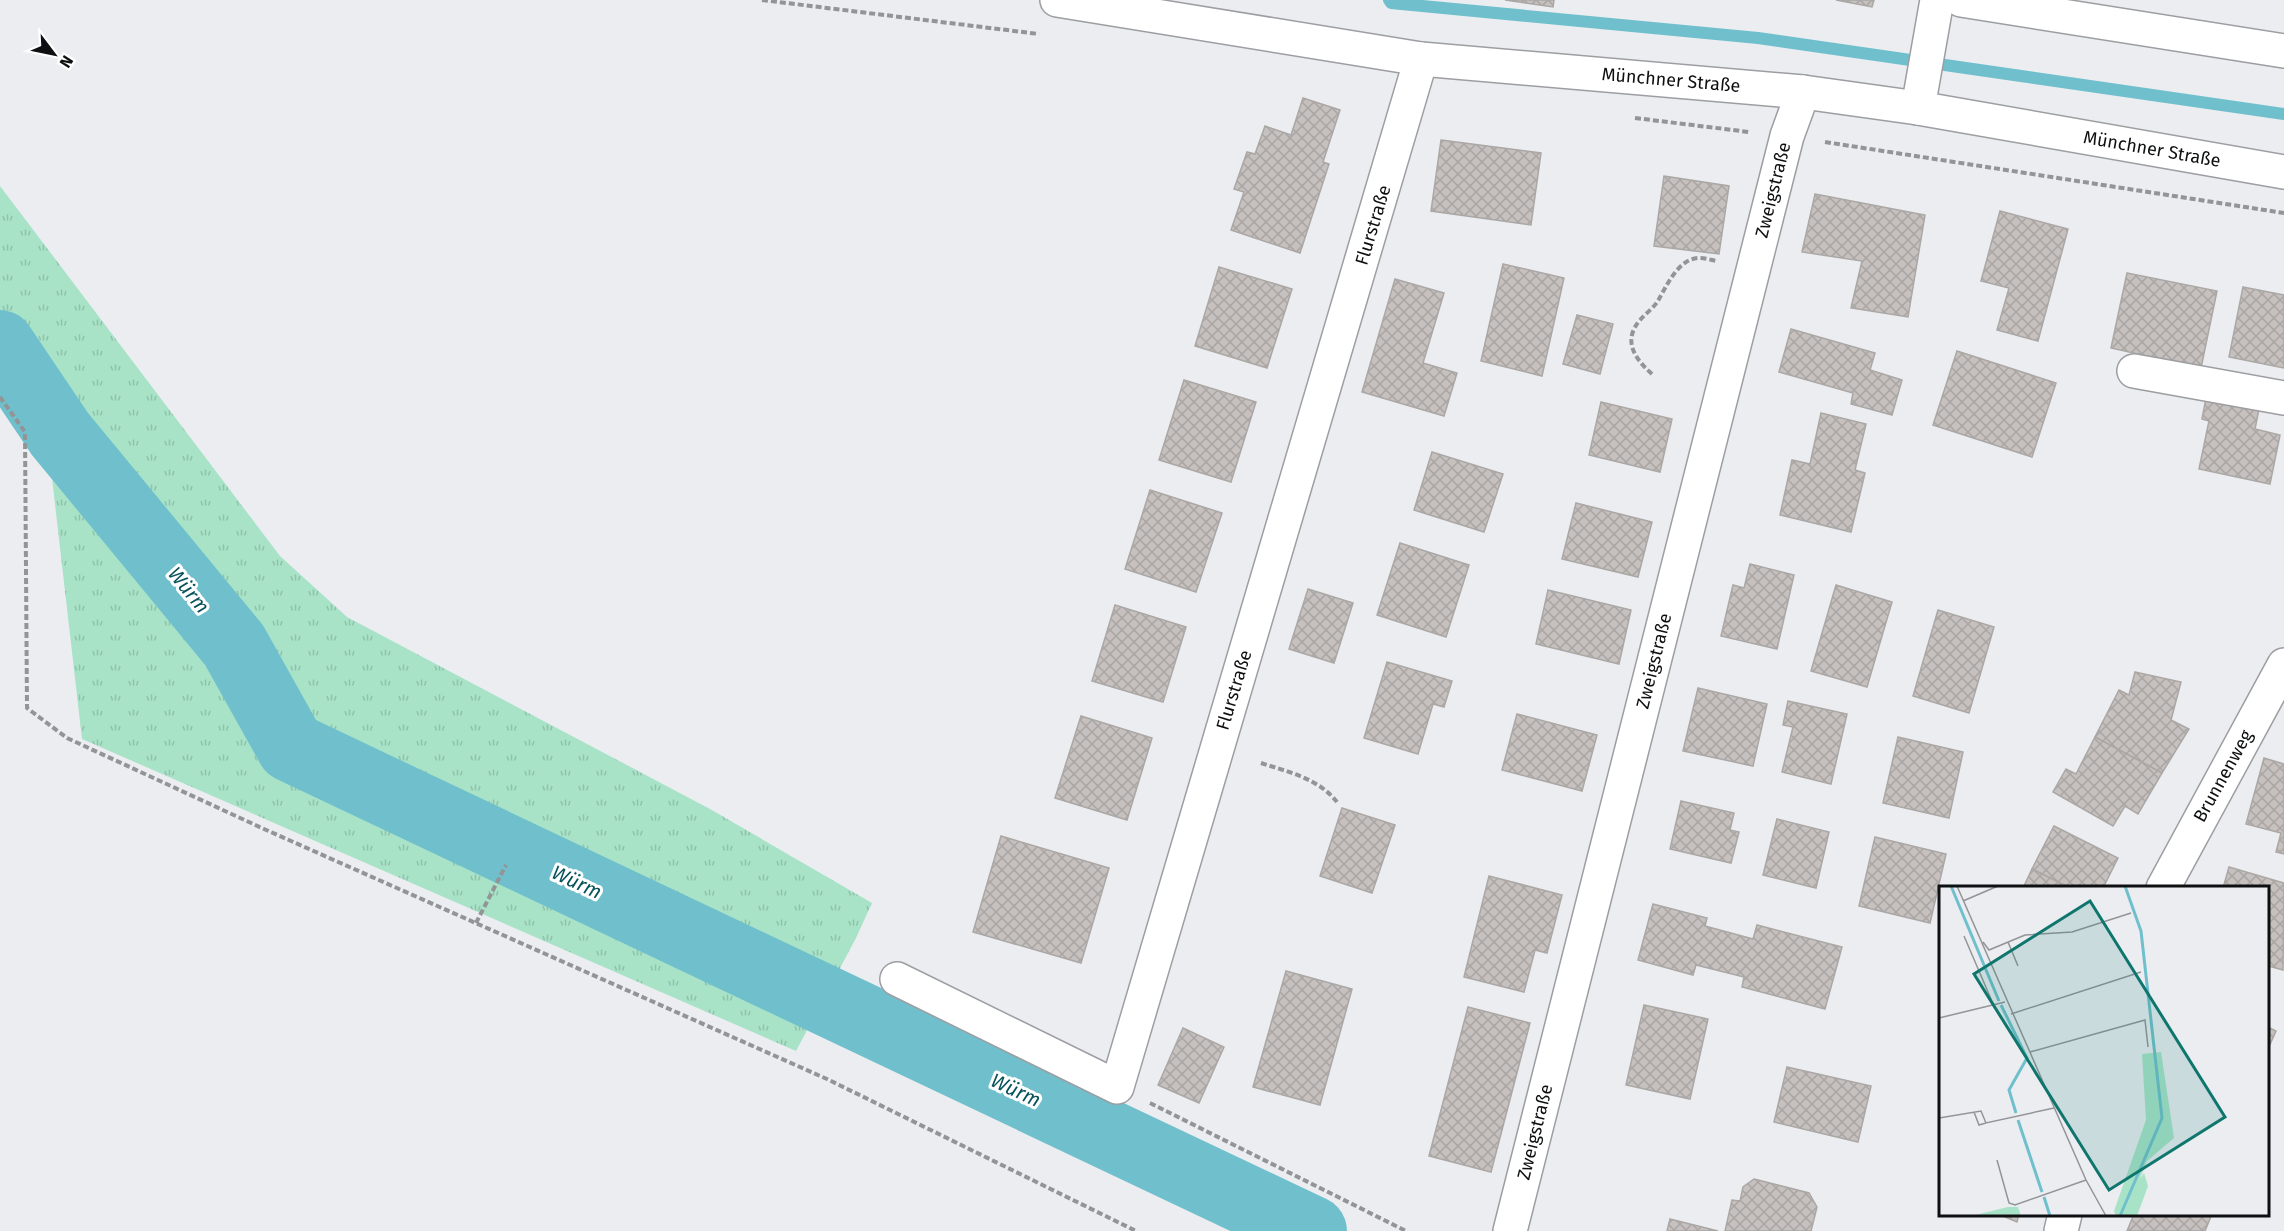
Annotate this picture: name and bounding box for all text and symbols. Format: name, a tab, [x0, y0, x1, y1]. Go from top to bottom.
north arrow	[24, 24, 84, 84]
text: N	[55, 52, 77, 71]
street label: Münchner Straße	[1601, 63, 1741, 97]
street label: Münchner Straße	[2082, 126, 2222, 172]
street label: Zweigstraße	[1751, 140, 1795, 240]
street label: Flurstraße	[1350, 182, 1396, 268]
water label: Würm	[163, 562, 215, 618]
street label: Zweigstraße	[1632, 611, 1676, 711]
street label: Flurstraße	[1211, 647, 1257, 733]
street label: Brunnenweg	[2189, 726, 2258, 826]
water label: Würm	[548, 860, 606, 904]
inset map	[1939, 886, 2269, 1216]
water label: Würm	[987, 1068, 1045, 1112]
street label: Zweigstraße	[1513, 1082, 1557, 1182]

